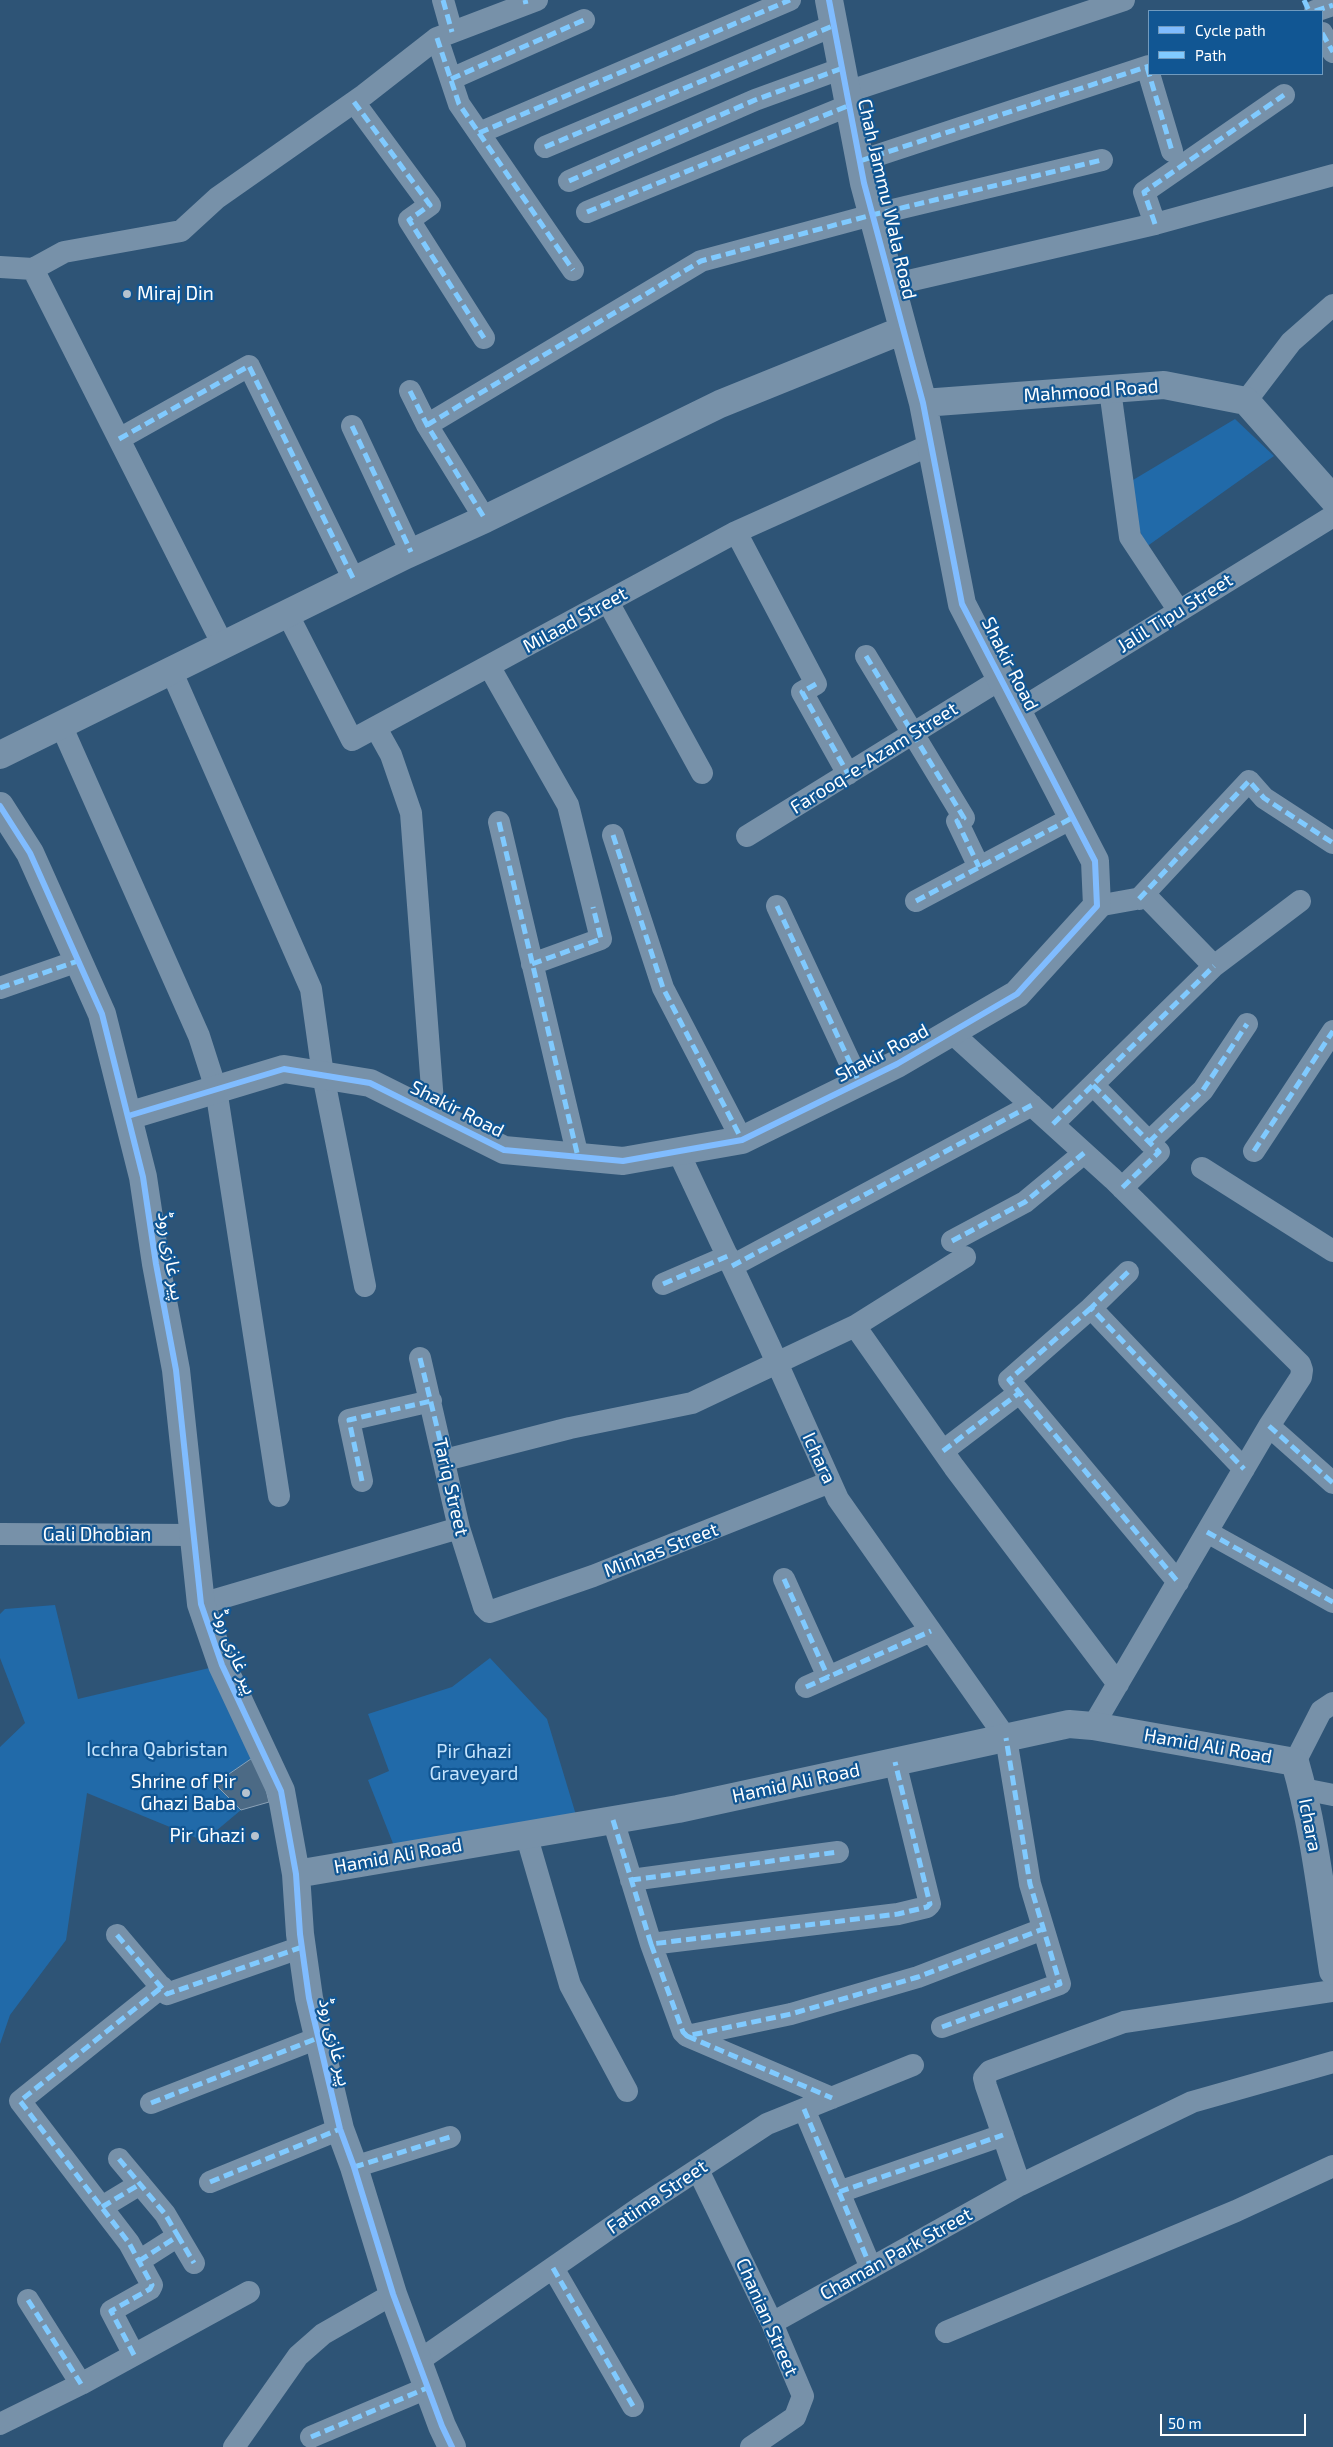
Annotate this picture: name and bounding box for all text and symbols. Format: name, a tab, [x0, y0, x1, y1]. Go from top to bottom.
legend	[1148, 10, 1323, 75]
text: Cycle path	[1195, 21, 1266, 39]
text: Path	[1195, 46, 1226, 64]
street label: Chah Jammu Wala Road	[853, 97, 921, 301]
place label: Miraj Din	[137, 283, 214, 305]
marker: Miraj Din	[121, 288, 133, 300]
street label: Mahmood Road	[1023, 375, 1159, 407]
street label: Jalil Tipu Street	[1113, 568, 1237, 658]
street label: Milaad Street	[519, 582, 631, 658]
street label: Shakir Road	[977, 613, 1043, 715]
street label: Farooq-e-Azam Street	[786, 697, 962, 819]
street label: Shakir Road	[832, 1019, 932, 1087]
street label: Shakir Road	[406, 1076, 508, 1142]
street label: پیر غازی روڈ	[153, 1210, 189, 1302]
street label: Ichara	[797, 1429, 841, 1487]
street label: Tariq Street	[429, 1436, 473, 1538]
street label: Minhas Street	[601, 1518, 721, 1582]
street label: Gali Dhobian	[43, 1524, 151, 1546]
street label: پیر غازی روڈ	[208, 1606, 262, 1698]
street label: Hamid Ali Road	[1142, 1724, 1274, 1768]
park label: Icchra Qabristan	[86, 1739, 228, 1761]
park label: Pir Ghazi Graveyard	[430, 1741, 518, 1785]
street label: Hamid Ali Road	[730, 1758, 862, 1808]
place label: Shrine of Pir Ghazi Baba	[131, 1771, 236, 1815]
marker: Shrine of Pir Ghazi Baba	[240, 1787, 252, 1799]
street label: Ichara	[1294, 1796, 1326, 1854]
place label: Pir Ghazi	[169, 1825, 245, 1847]
marker: Pir Ghazi	[249, 1830, 261, 1842]
street label: Hamid Ali Road	[332, 1834, 464, 1878]
street label: پیر غازی روڈ	[314, 1996, 356, 2088]
street label: Fatima Street	[602, 2155, 712, 2239]
street label: Chaman Park Street	[816, 2203, 976, 2305]
street label: Chanian Street	[731, 2255, 803, 2379]
scale bar	[1163, 2404, 1309, 2436]
text: 50 m	[1168, 2414, 1202, 2432]

